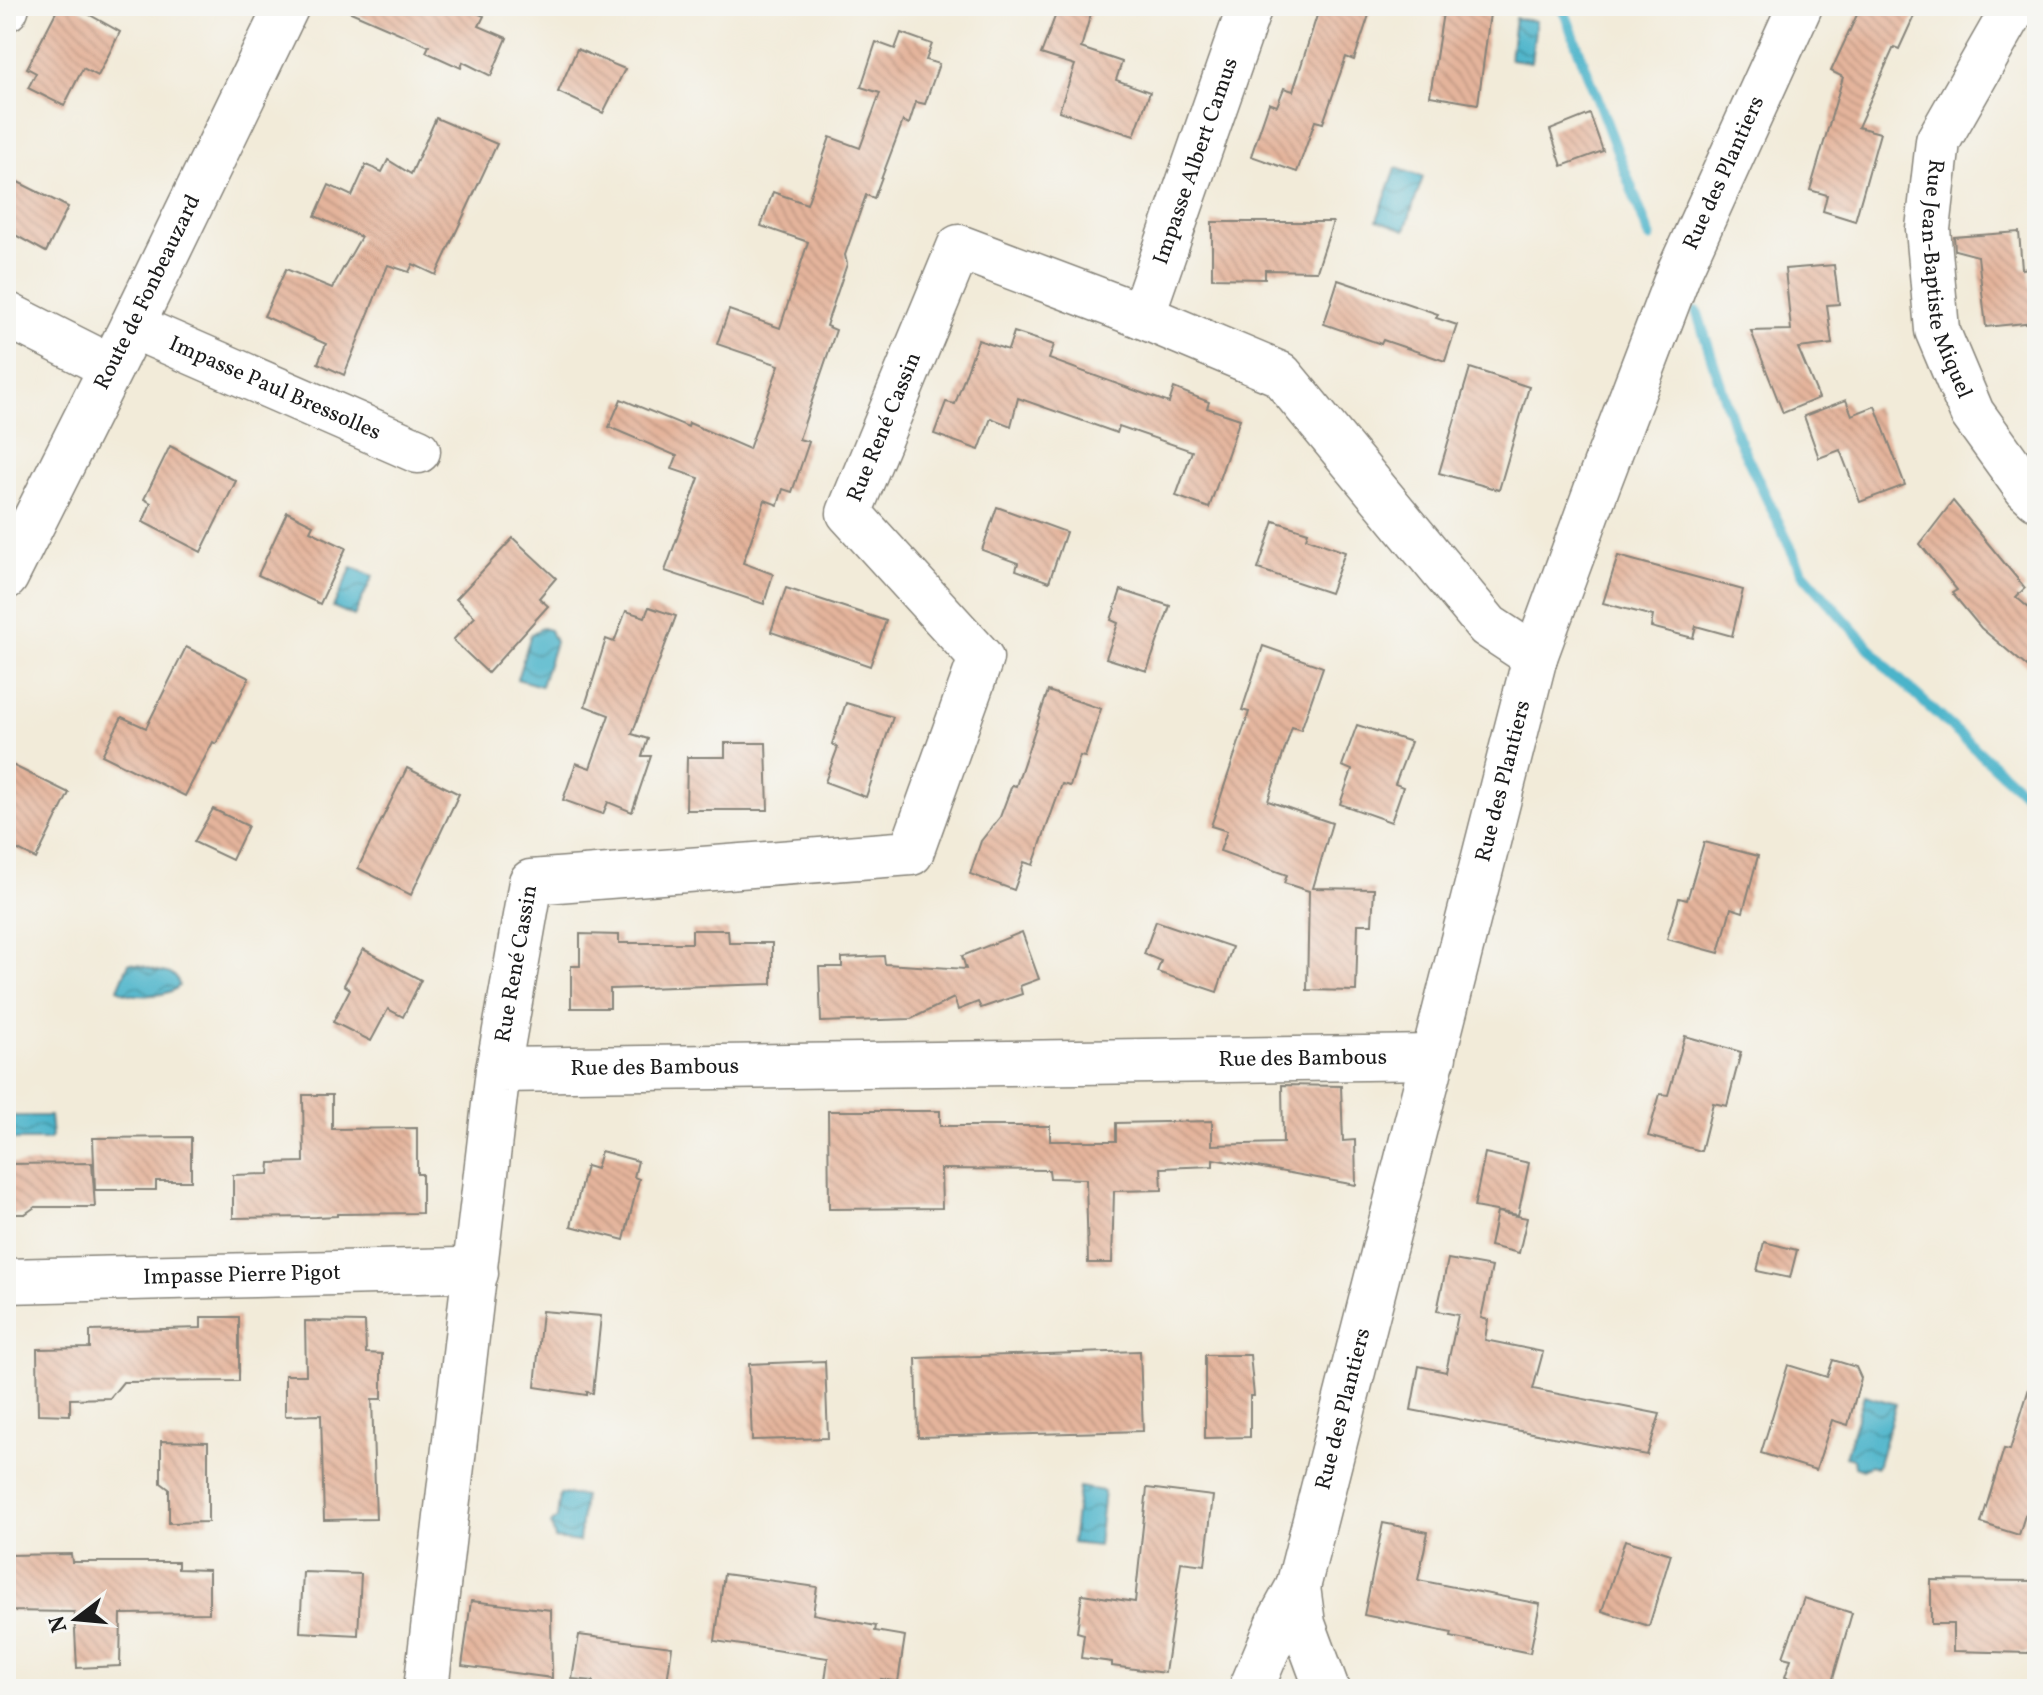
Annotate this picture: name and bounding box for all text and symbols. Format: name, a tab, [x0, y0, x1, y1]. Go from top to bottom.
street label: Impasse Albert Camus	[1146, 54, 1246, 269]
street label: Rue des Plantiers	[1676, 91, 1773, 255]
street label: Rue Jean-Baptiste Miquel	[1913, 157, 1980, 403]
street label: Route de Fonbeauzard	[87, 190, 209, 395]
street label: Impasse Paul Bressolles	[164, 329, 386, 448]
street label: Rue René Cassin	[840, 348, 929, 507]
street label: Rue des Plantiers	[1468, 697, 1539, 865]
street label: Rue René Cassin	[488, 882, 546, 1045]
street label: Rue des Bambous	[1218, 1042, 1387, 1075]
street label: Rue des Bambous	[570, 1051, 739, 1084]
street label: Impasse Pierre Pigot	[143, 1257, 341, 1293]
street label: Rue des Plantiers	[1308, 1325, 1379, 1493]
north arrow	[36, 1579, 116, 1659]
text: N	[42, 1612, 76, 1636]

